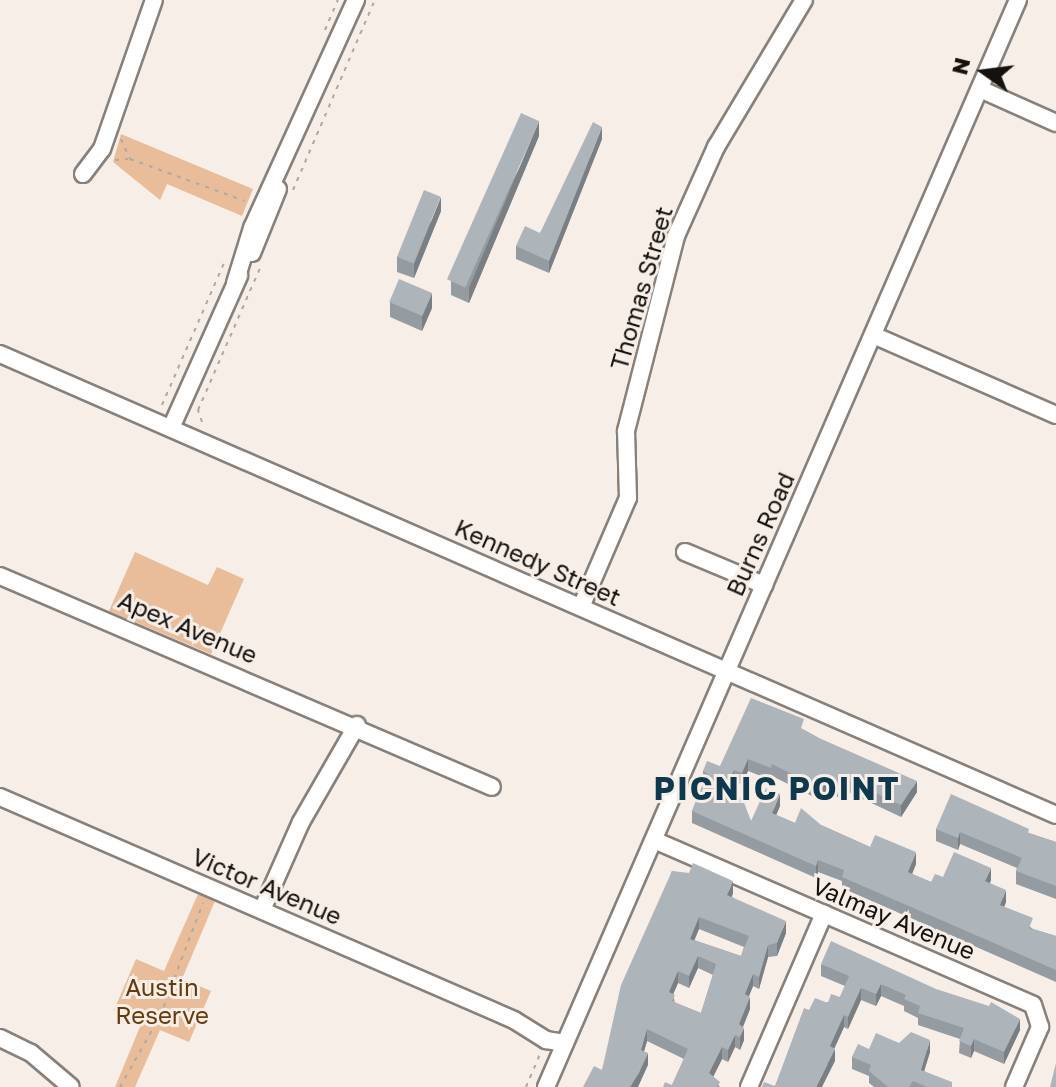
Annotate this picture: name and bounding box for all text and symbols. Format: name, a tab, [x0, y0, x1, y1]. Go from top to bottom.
north arrow	[944, 32, 1024, 112]
text: N	[945, 55, 975, 77]
street label: Thomas Street	[604, 203, 678, 373]
street label: Burns Road	[720, 468, 800, 600]
street label: Kennedy Street	[451, 513, 625, 611]
street label: Apex Avenue	[114, 585, 262, 669]
district label: PICNIC POINT	[653, 769, 901, 807]
street label: Victor Avenue	[188, 842, 346, 930]
street label: Valmay Avenue	[808, 871, 980, 965]
park label: Austin Reserve	[115, 973, 209, 1029]

